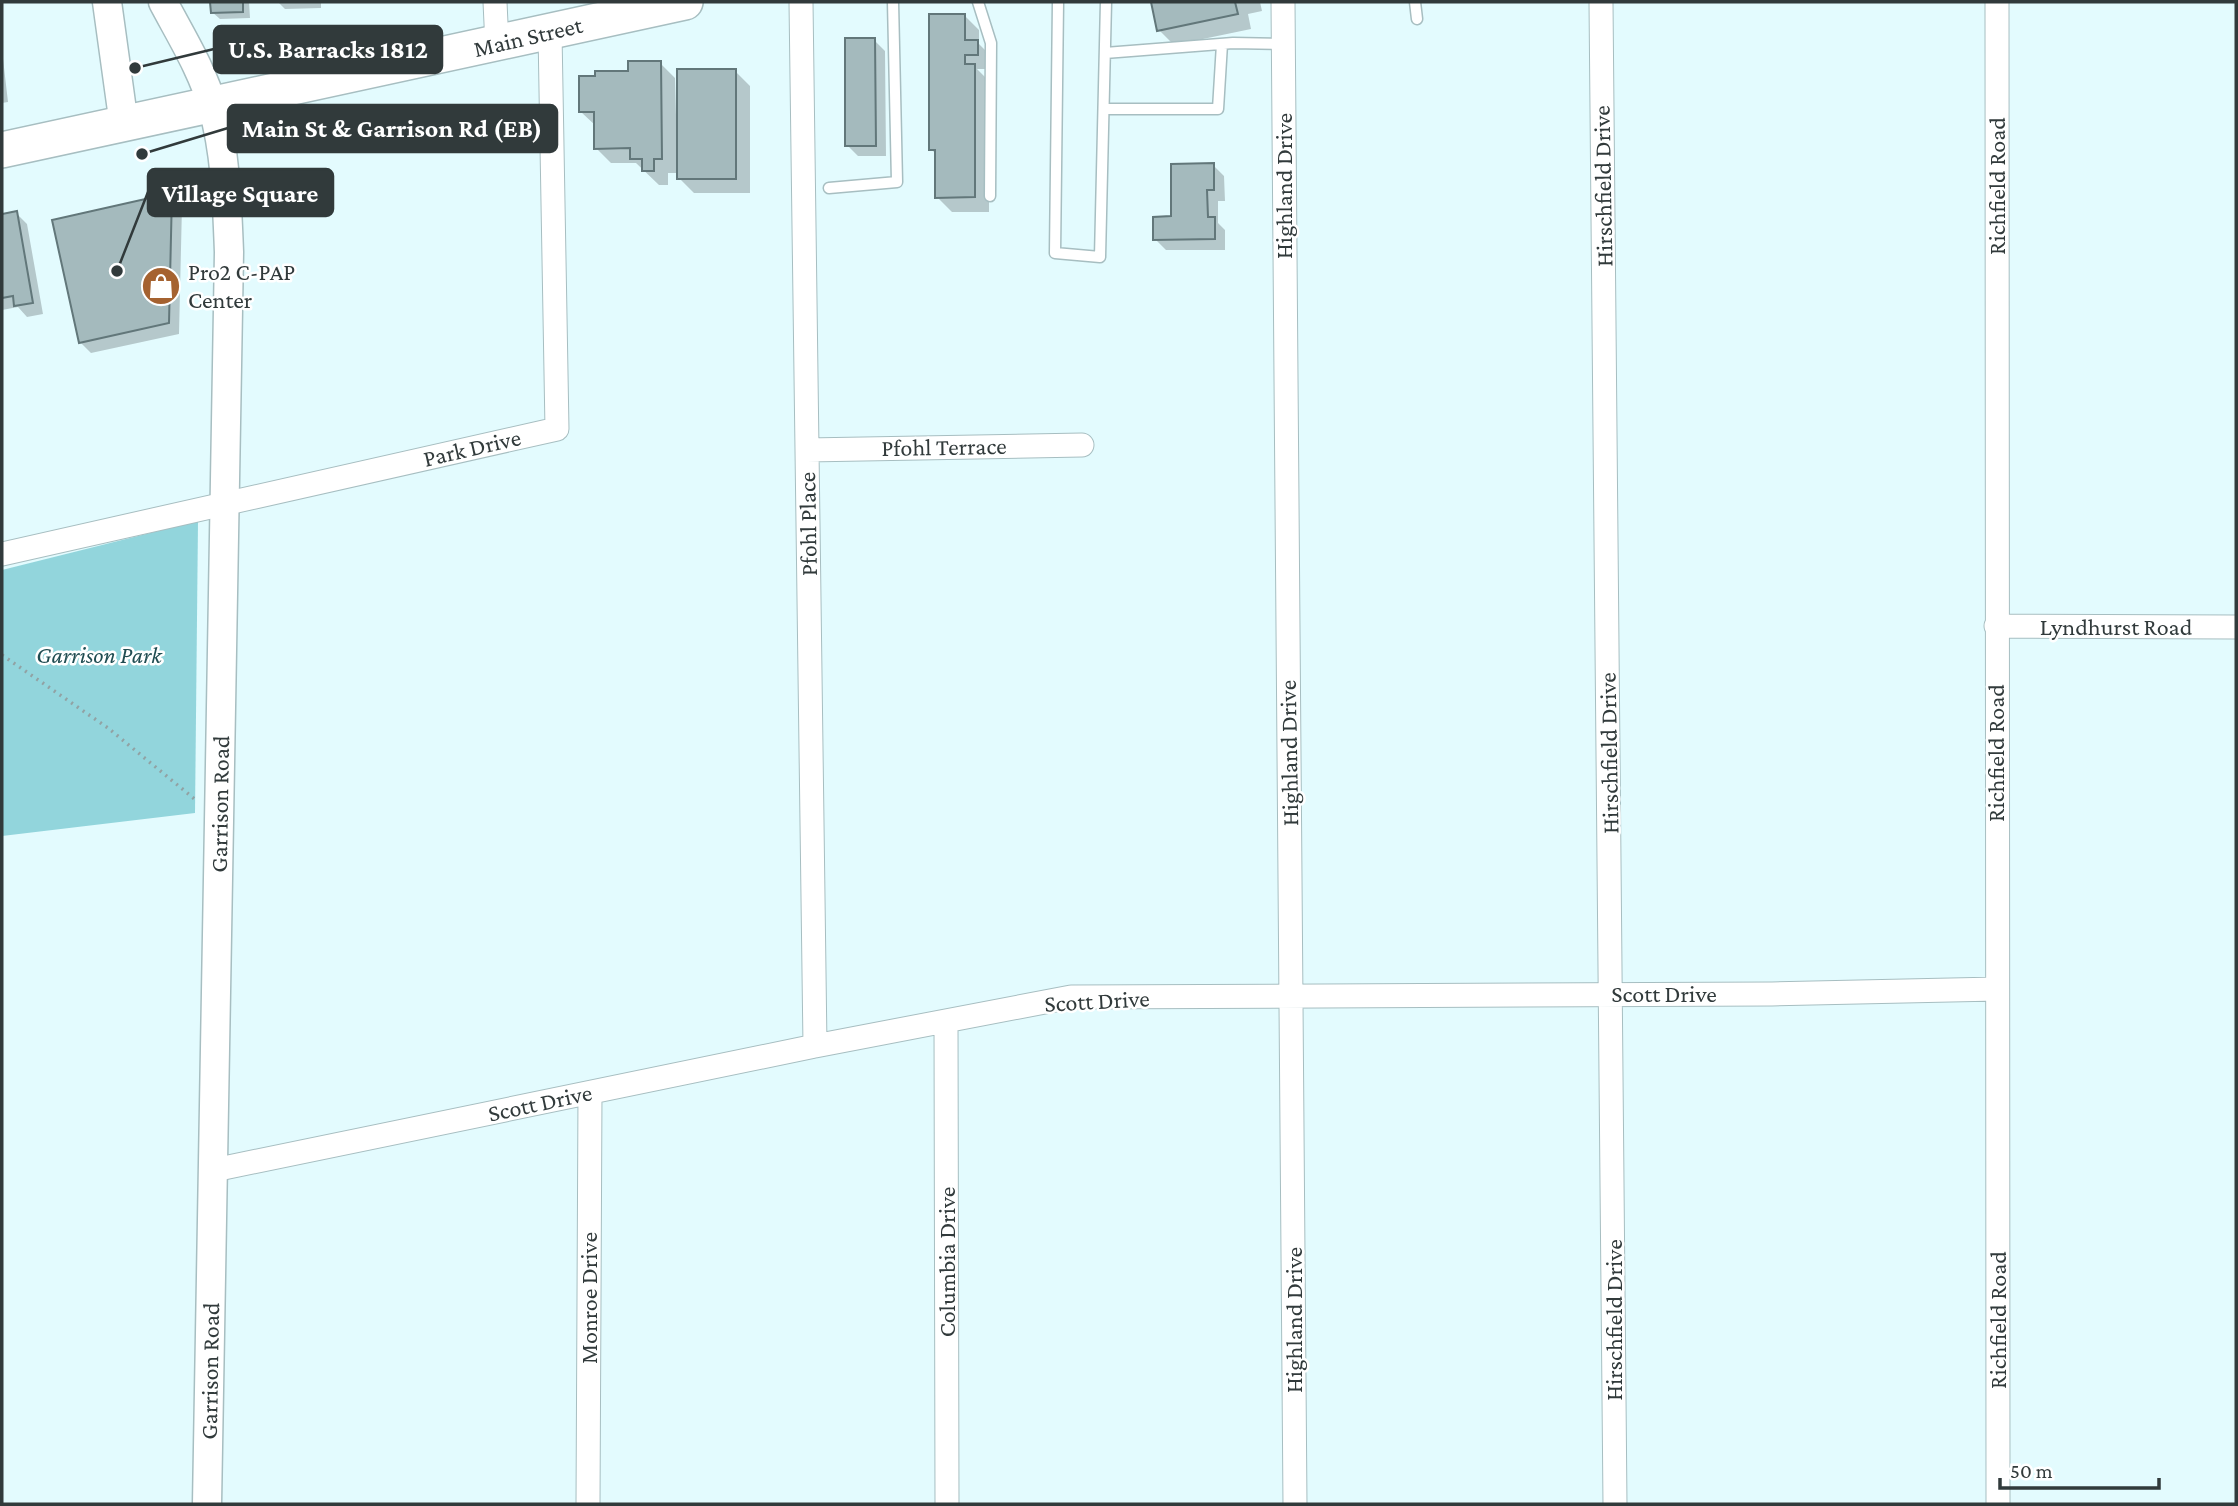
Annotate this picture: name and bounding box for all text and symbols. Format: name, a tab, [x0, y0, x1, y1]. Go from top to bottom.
street label: Main Street	[471, 11, 586, 62]
callout: U.S. Barracks 1812	[214, 26, 442, 73]
text: U.S. Barracks 1812	[228, 35, 428, 64]
callout: Main St & Garrison Rd (EB)	[228, 105, 557, 152]
street label: Hirschfield Drive	[1588, 105, 1617, 267]
street label: Highland Drive	[1270, 113, 1297, 259]
text: Main St & Garrison Rd (EB)	[242, 114, 542, 143]
street label: Richfield Road	[1983, 117, 2010, 255]
callout: Village Square	[148, 169, 333, 216]
text: Village Square	[161, 179, 318, 208]
place label: Pro2 C-PAP Center	[188, 258, 295, 313]
shop icon: Pro2 C-PAP Center	[140, 265, 182, 307]
street label: Park Drive	[420, 423, 523, 472]
street label: Pfohl Terrace	[881, 432, 1007, 461]
street label: Pfohl Place	[793, 472, 822, 576]
street label: Lyndhurst Road	[2040, 613, 2193, 640]
park label: Garrison Park	[36, 641, 163, 668]
street label: Hirschfield Drive	[1594, 672, 1623, 834]
street label: Highland Drive	[1274, 680, 1303, 826]
street label: Richfield Road	[1982, 684, 2009, 822]
street label: Garrison Road	[205, 735, 234, 873]
street label: Scott Drive	[1611, 980, 1717, 1007]
street label: Scott Drive	[1044, 984, 1150, 1017]
street label: Scott Drive	[485, 1078, 594, 1127]
street label: Columbia Drive	[933, 1187, 960, 1337]
street label: Monroe Drive	[575, 1232, 602, 1364]
street label: Hirschfield Drive	[1600, 1239, 1627, 1401]
street label: Highland Drive	[1280, 1247, 1307, 1393]
street label: Richfield Road	[1984, 1251, 2011, 1389]
street label: Garrison Road	[195, 1302, 224, 1440]
scale bar	[2000, 1446, 2159, 1490]
text: 50 m	[2010, 1459, 2053, 1483]

